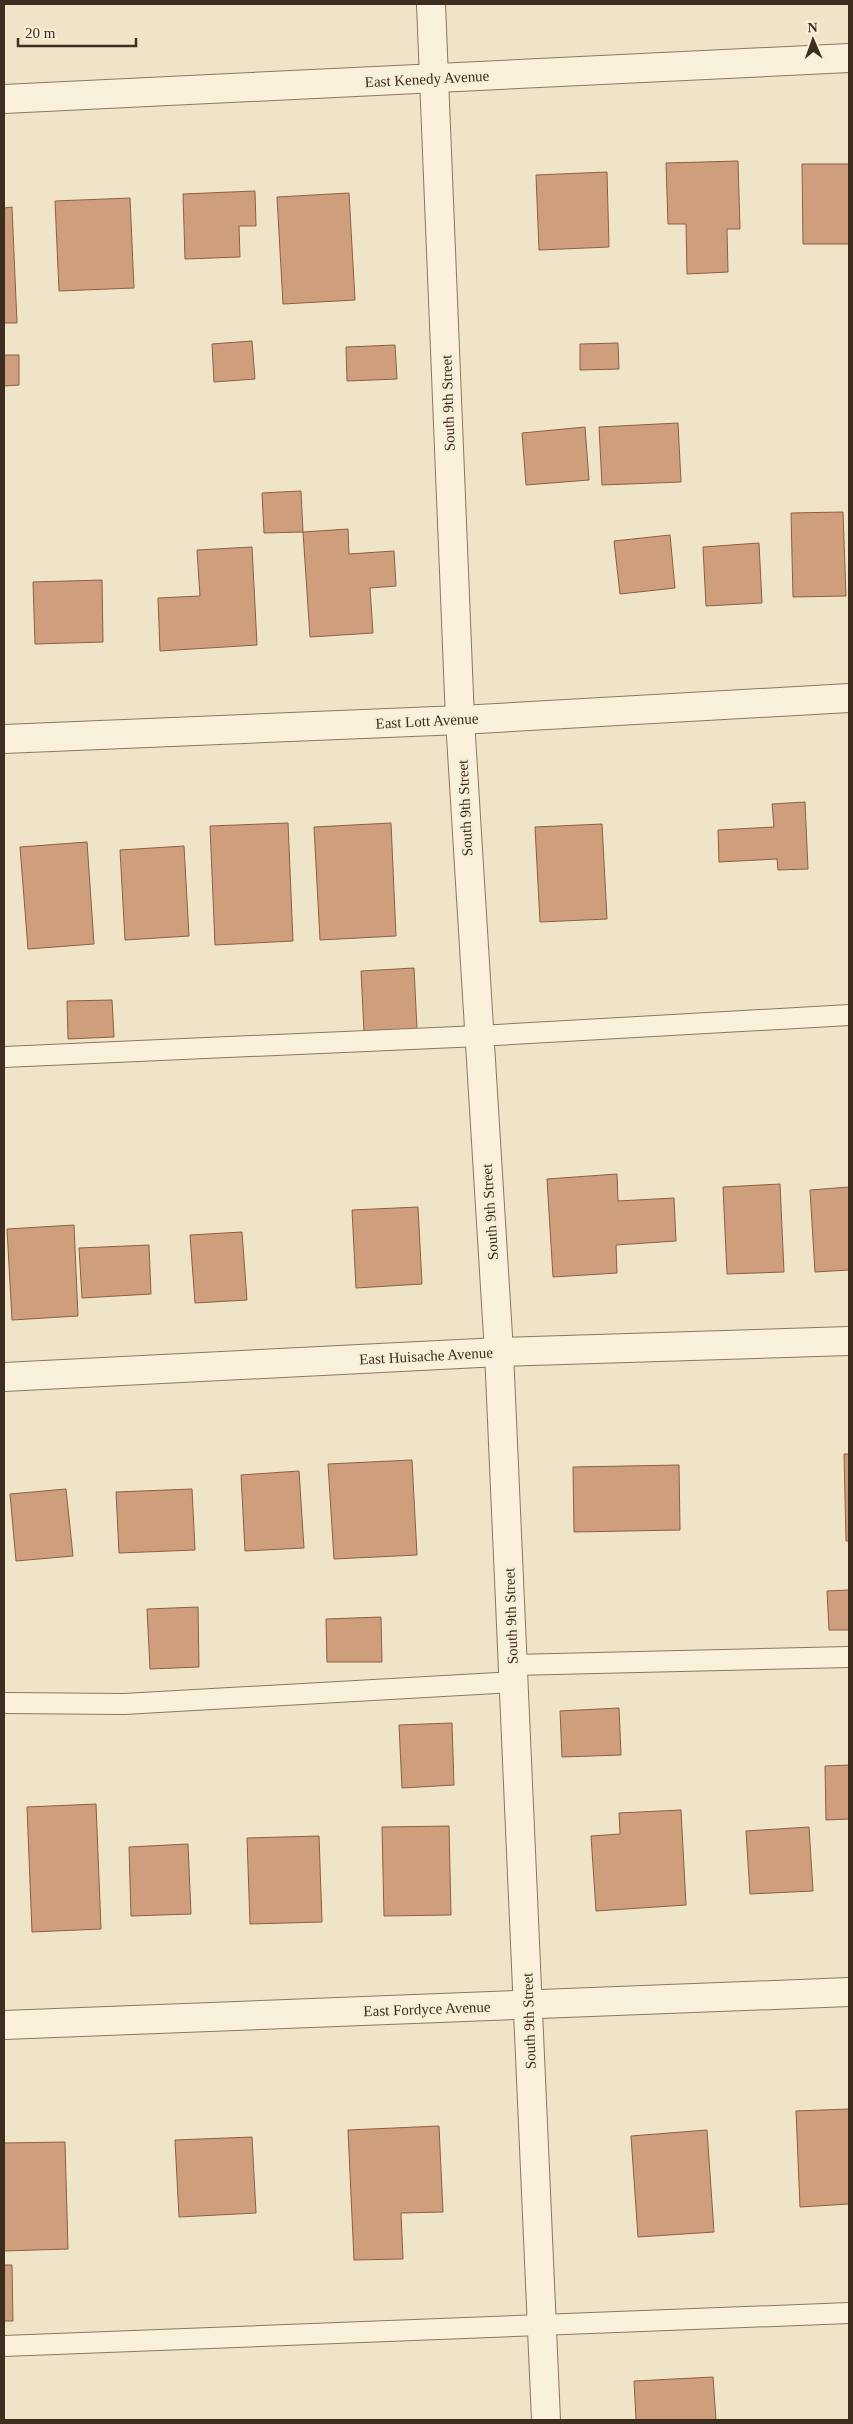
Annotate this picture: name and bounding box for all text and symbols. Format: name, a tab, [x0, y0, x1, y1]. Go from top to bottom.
scale bar	[18, 15, 135, 47]
north arrow	[788, 15, 838, 65]
text: N	[807, 20, 818, 35]
text: 20 m	[25, 25, 56, 41]
street label: East Kenedy Avenue	[364, 68, 490, 90]
street label: South 9th Street	[438, 354, 458, 452]
street label: East Lott Avenue	[375, 710, 479, 732]
street label: South 9th Street	[454, 758, 476, 857]
street label: South 9th Street	[479, 1162, 501, 1261]
street label: East Huisache Avenue	[359, 1344, 494, 1367]
street label: South 9th Street	[501, 1567, 521, 1665]
street label: South 9th Street	[519, 1972, 539, 2070]
street label: East Fordyce Avenue	[363, 1999, 491, 2019]

